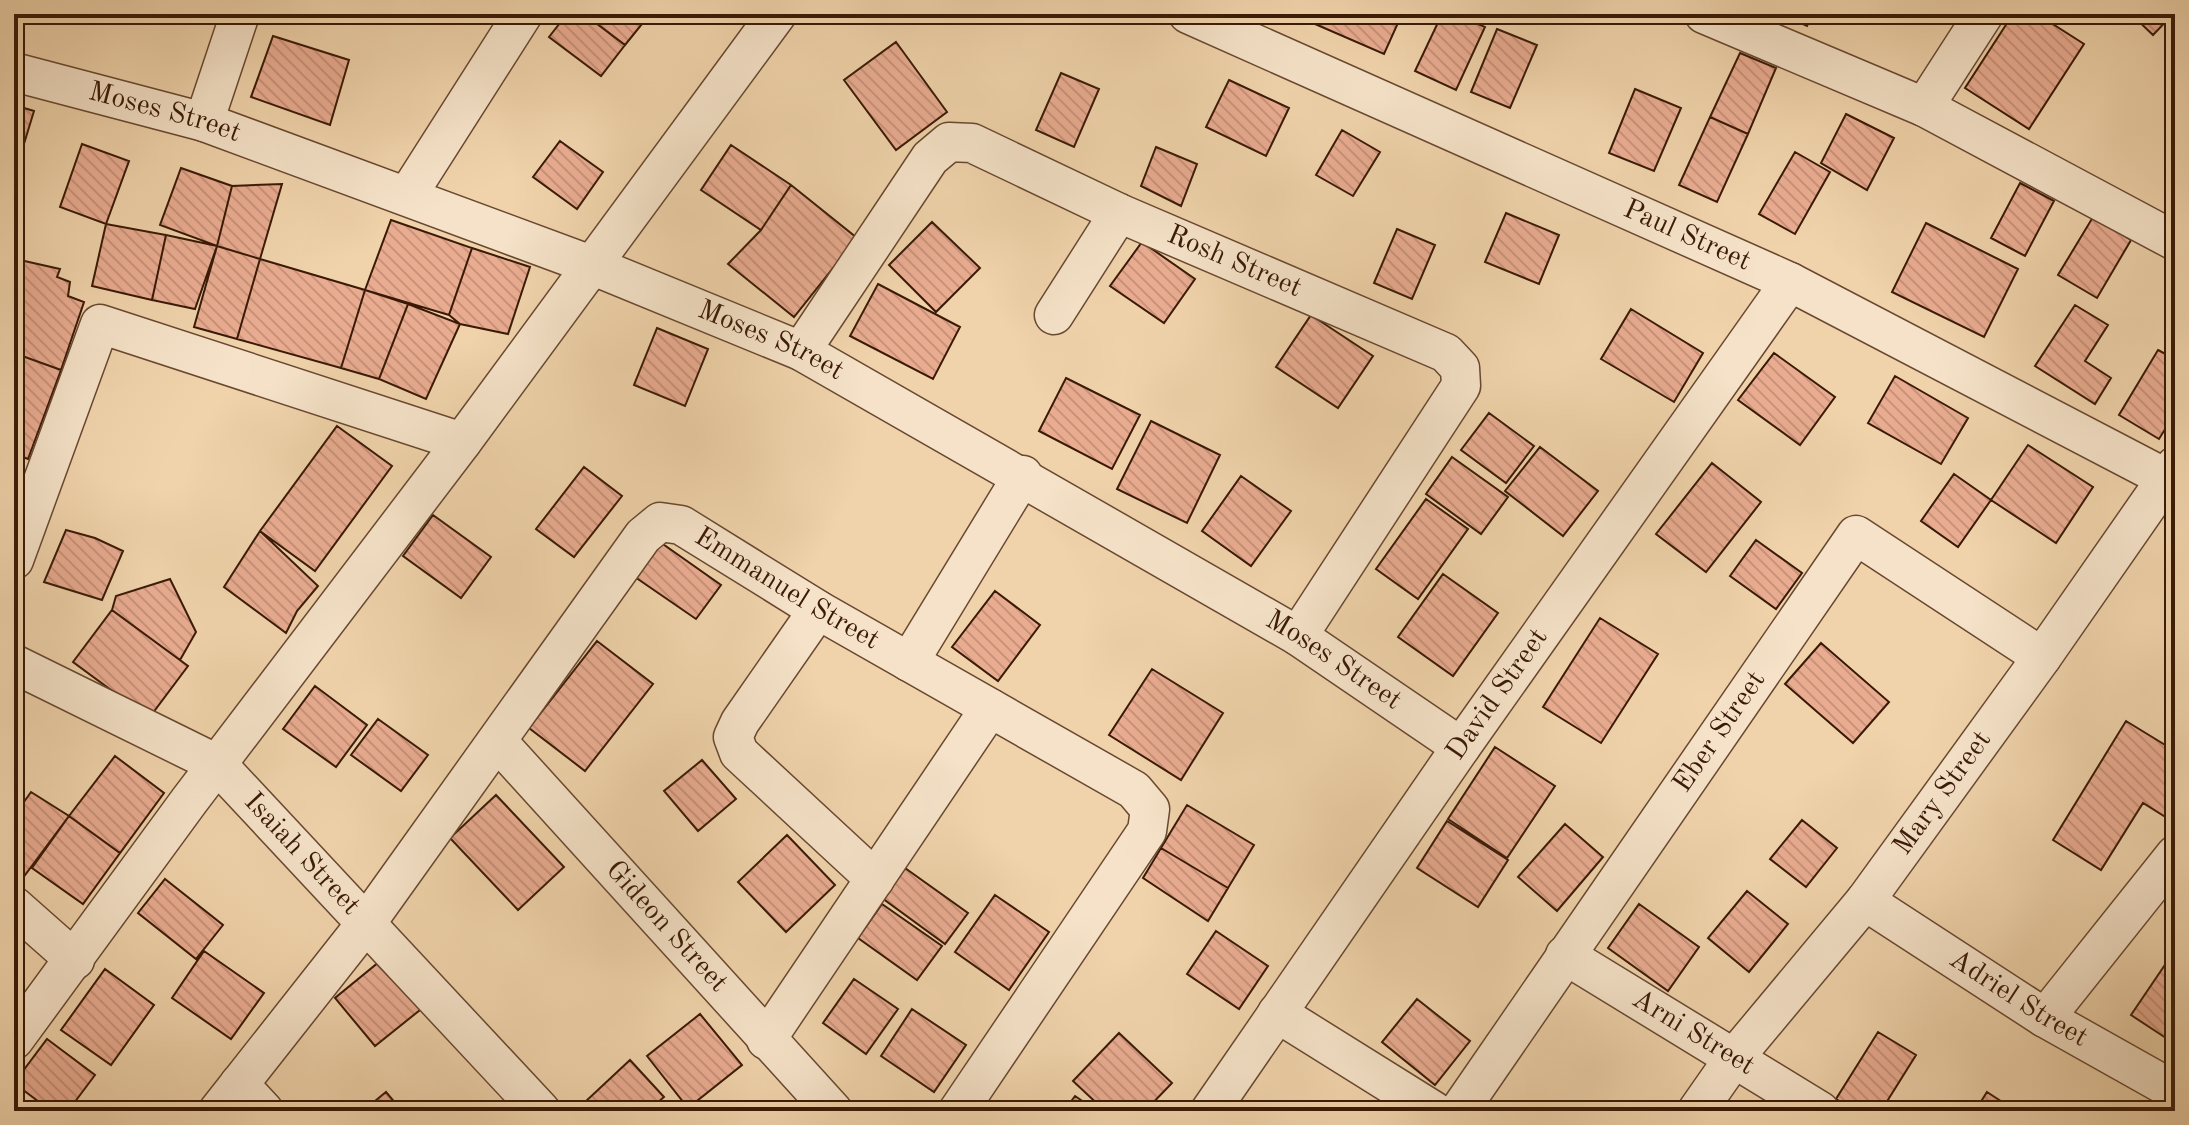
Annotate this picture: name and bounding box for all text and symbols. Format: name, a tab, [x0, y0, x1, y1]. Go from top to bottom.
street label: Moses Street	[86, 78, 244, 148]
street label: Paul Street	[1619, 196, 1755, 277]
street label: Rosh Street	[1163, 221, 1306, 303]
street label: Moses Street	[694, 296, 848, 386]
street label: Emmanuel Street	[689, 523, 884, 656]
street label: Moses Street	[1260, 606, 1406, 716]
street label: David Street	[1442, 624, 1554, 766]
street label: Eber Street	[1669, 667, 1771, 798]
street label: Mary Street	[1889, 726, 1997, 861]
street label: Isaiah Street	[238, 788, 365, 921]
street label: Gideon Street	[600, 856, 732, 998]
street label: Adriel Street	[1944, 945, 2092, 1053]
street label: Arni Street	[1627, 985, 1759, 1081]

